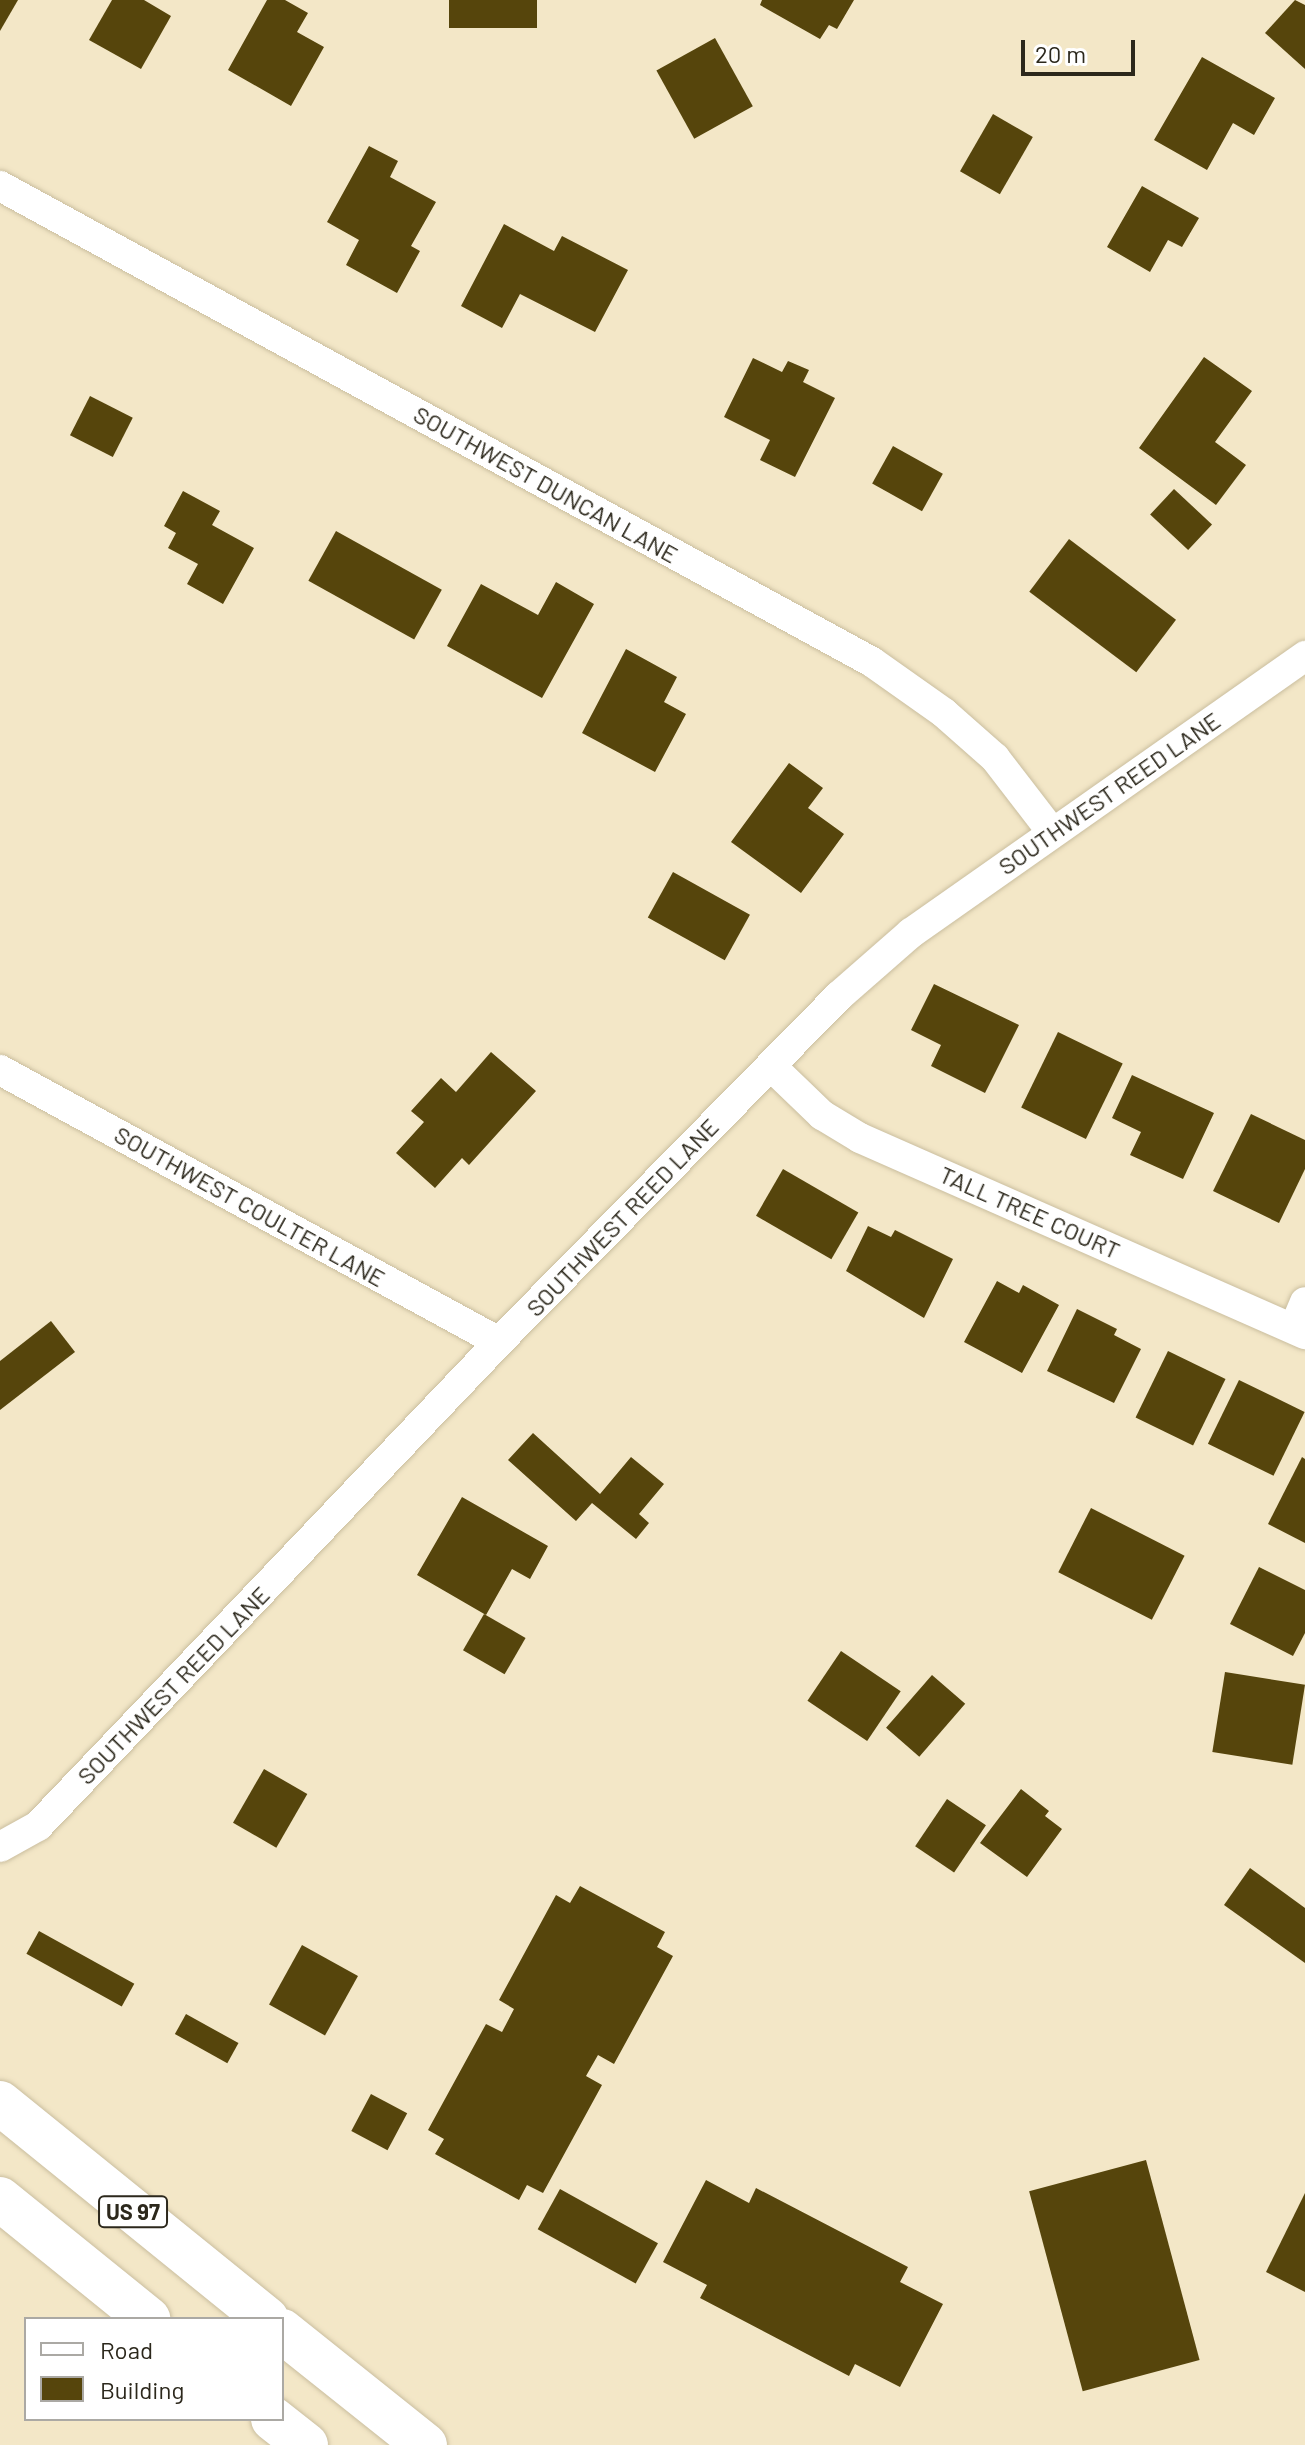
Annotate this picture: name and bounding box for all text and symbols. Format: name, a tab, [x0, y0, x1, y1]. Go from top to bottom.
scale bar	[1025, 24, 1139, 74]
text: 20 m	[1035, 39, 1086, 68]
street label: SOUTHWEST DUNCAN LANE	[409, 399, 683, 569]
street label: SOUTHWEST REED LANE	[993, 705, 1225, 881]
street label: SOUTHWEST REED LANE	[520, 1112, 724, 1322]
street label: SOUTHWEST COULTER LANE	[110, 1120, 390, 1292]
street label: TALL TREE COURT	[935, 1159, 1125, 1265]
street label: SOUTHWEST REED LANE	[71, 1580, 275, 1790]
road number: US 97	[97, 2194, 169, 2230]
legend	[24, 2317, 284, 2421]
text: Road	[100, 2335, 153, 2364]
text: Building	[100, 2375, 184, 2404]

